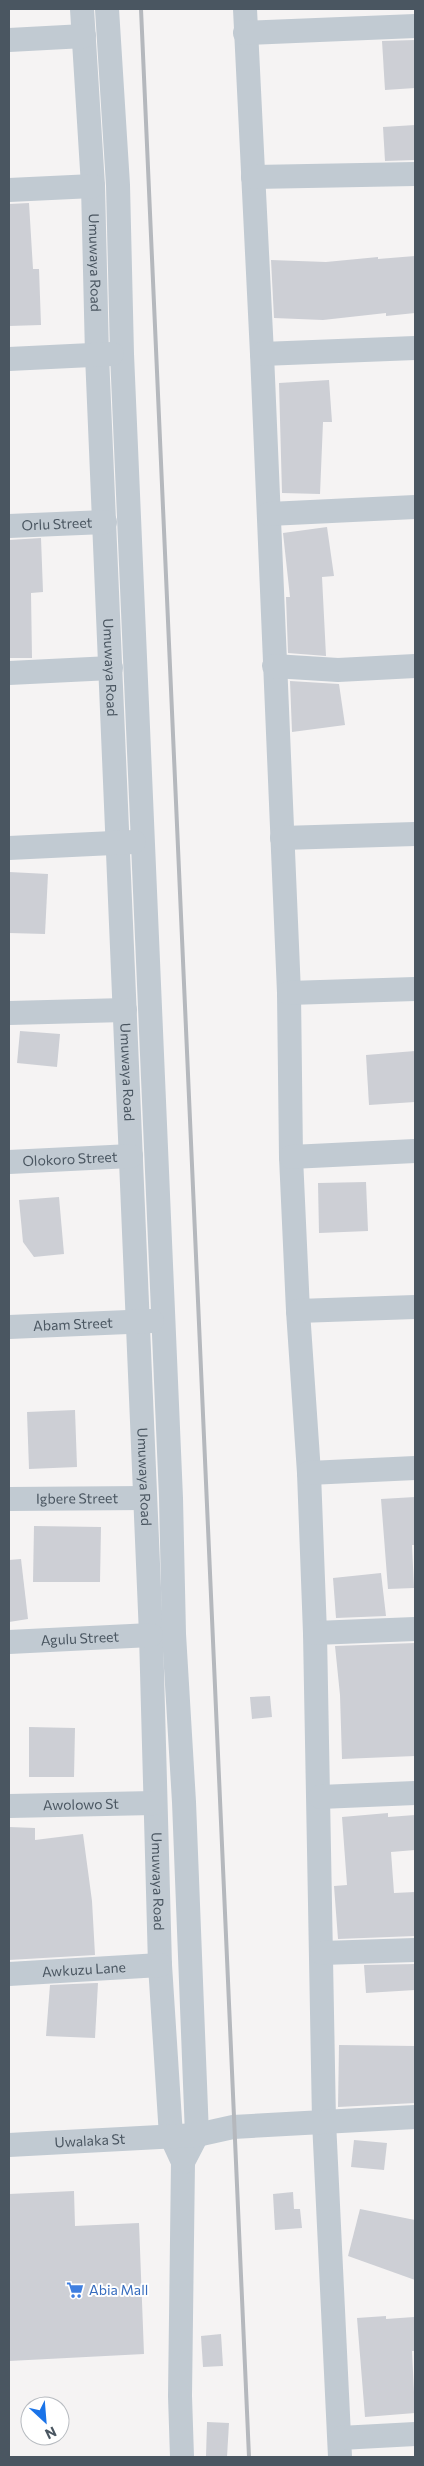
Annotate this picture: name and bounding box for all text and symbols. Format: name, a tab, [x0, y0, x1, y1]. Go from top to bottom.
street label: Umuwaya Road	[86, 213, 105, 312]
street label: Orlu Street	[21, 514, 93, 533]
street label: Umuwaya Road	[100, 618, 121, 717]
street label: Umuwaya Road	[117, 1022, 138, 1121]
street label: Olokoro Street	[22, 1148, 118, 1169]
street label: Abam Street	[33, 1314, 113, 1334]
street label: Umuwaya Road	[134, 1427, 155, 1526]
street label: Igbere Street	[36, 1489, 118, 1507]
street label: Agulu Street	[40, 1628, 120, 1648]
street label: Awolowo St	[43, 1795, 119, 1813]
street label: Umuwaya Road	[148, 1832, 168, 1931]
street label: Awkuzu Lane	[41, 1958, 126, 1980]
street label: Uwalaka St	[54, 2130, 126, 2151]
supermarket icon: Abia Mall	[65, 2280, 85, 2300]
place label: Abia Mall	[89, 2281, 148, 2298]
north arrow	[20, 2396, 70, 2446]
text: N	[42, 2423, 59, 2443]

